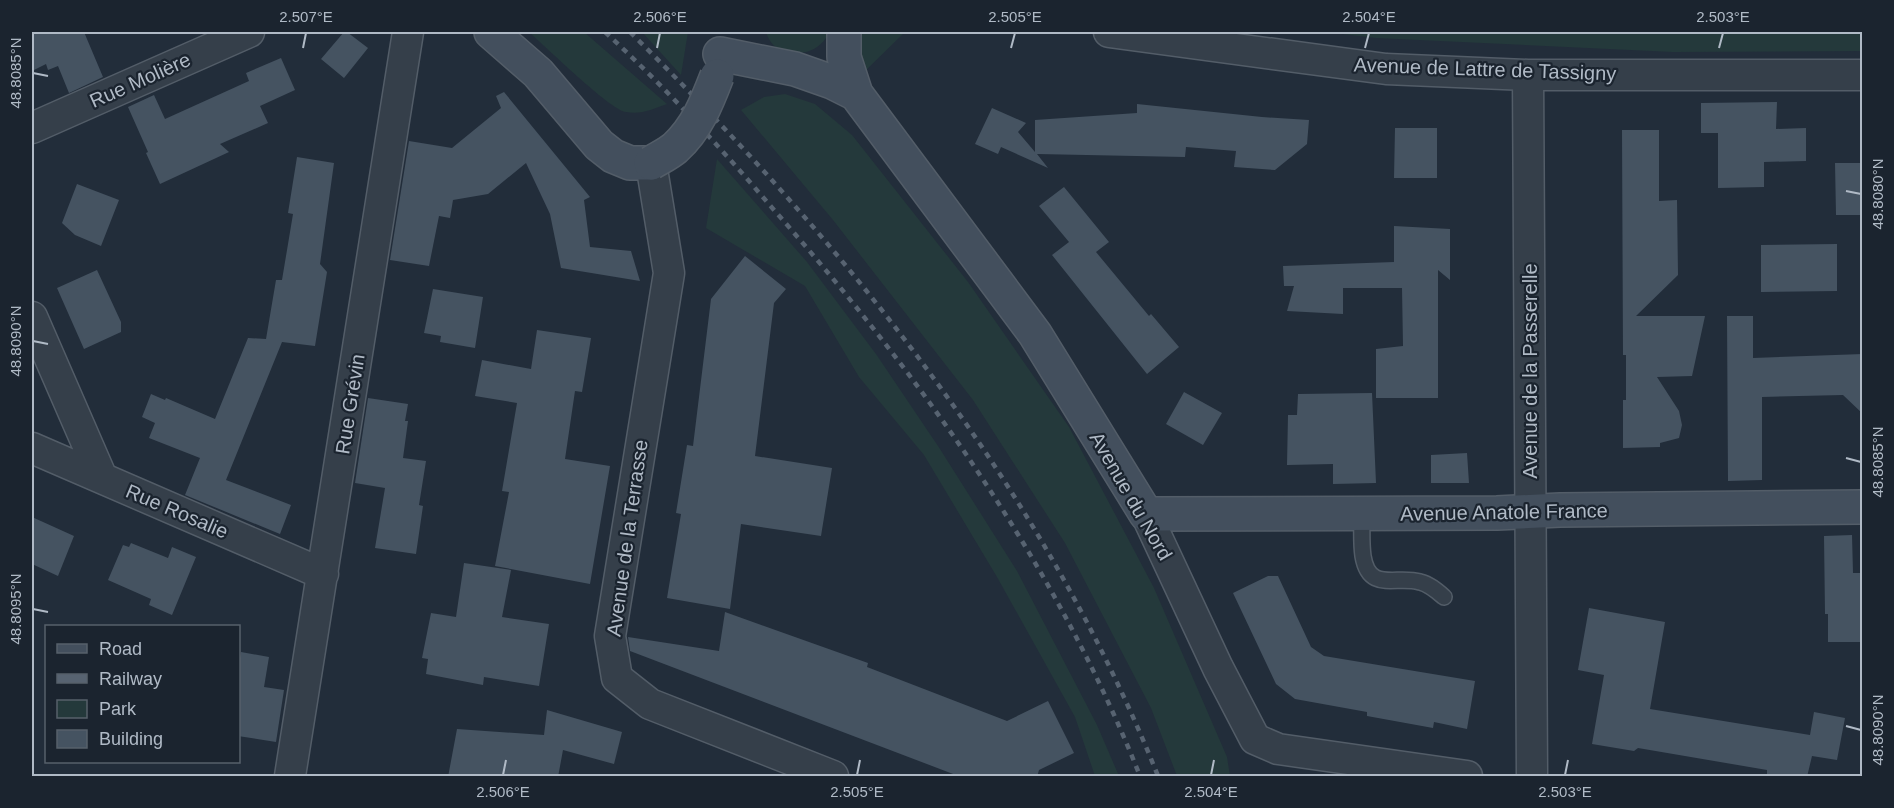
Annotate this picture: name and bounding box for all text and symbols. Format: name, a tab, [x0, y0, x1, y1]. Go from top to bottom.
text: 2.507°E	[279, 8, 333, 25]
text: 2.506°E	[633, 8, 687, 25]
text: 2.505°E	[988, 8, 1042, 25]
text: 2.504°E	[1342, 8, 1396, 25]
text: 2.503°E	[1696, 8, 1750, 25]
text: 48.8085°N	[7, 37, 24, 109]
street label: Rue Molière	[86, 48, 194, 112]
street label: Avenue de Lattre de Tassigny	[1353, 53, 1617, 85]
text: 48.8080°N	[1869, 158, 1886, 230]
street label: Avenue de la Passerelle	[1519, 263, 1541, 479]
text: 48.8090°N	[7, 305, 24, 377]
street label: Rue Grévin	[331, 352, 369, 456]
text: 48.8085°N	[1869, 426, 1886, 498]
street label: Avenue du Nord	[1085, 428, 1177, 564]
street label: Avenue de la Terrasse	[602, 438, 652, 638]
street label: Rue Rosalie	[123, 480, 231, 542]
street label: Avenue Anatole France	[1400, 499, 1608, 525]
text: 48.8095°N	[7, 573, 24, 645]
legend	[45, 625, 240, 763]
text: Road	[99, 639, 142, 659]
text: Railway	[99, 669, 162, 689]
text: 48.8090°N	[1869, 694, 1886, 766]
text: Park	[99, 699, 137, 719]
text: Building	[99, 729, 163, 749]
text: 2.506°E	[476, 783, 530, 800]
text: 2.505°E	[830, 783, 884, 800]
text: 2.504°E	[1184, 783, 1238, 800]
text: 2.503°E	[1538, 783, 1592, 800]

